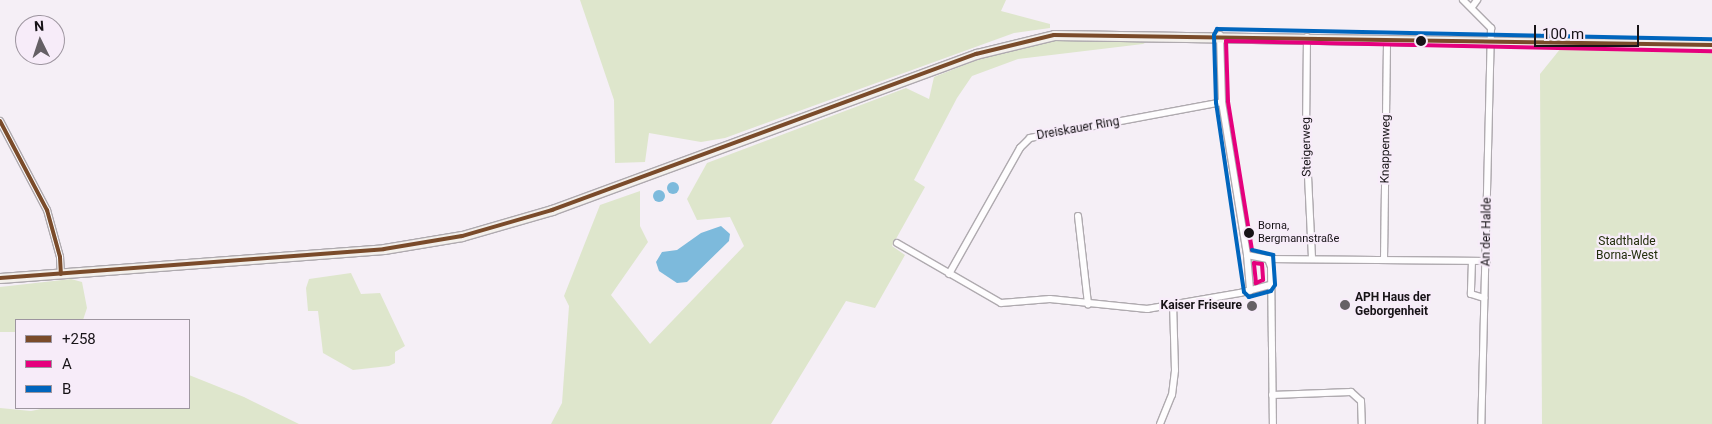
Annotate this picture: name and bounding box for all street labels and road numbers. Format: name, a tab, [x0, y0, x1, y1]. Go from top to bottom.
street label: Knappenweg	[1378, 114, 1394, 184]
street label: Dreiskauer Ring	[1036, 115, 1120, 143]
street label: Steigerweg	[1299, 117, 1315, 177]
street label: An der Halde	[1479, 198, 1495, 266]

